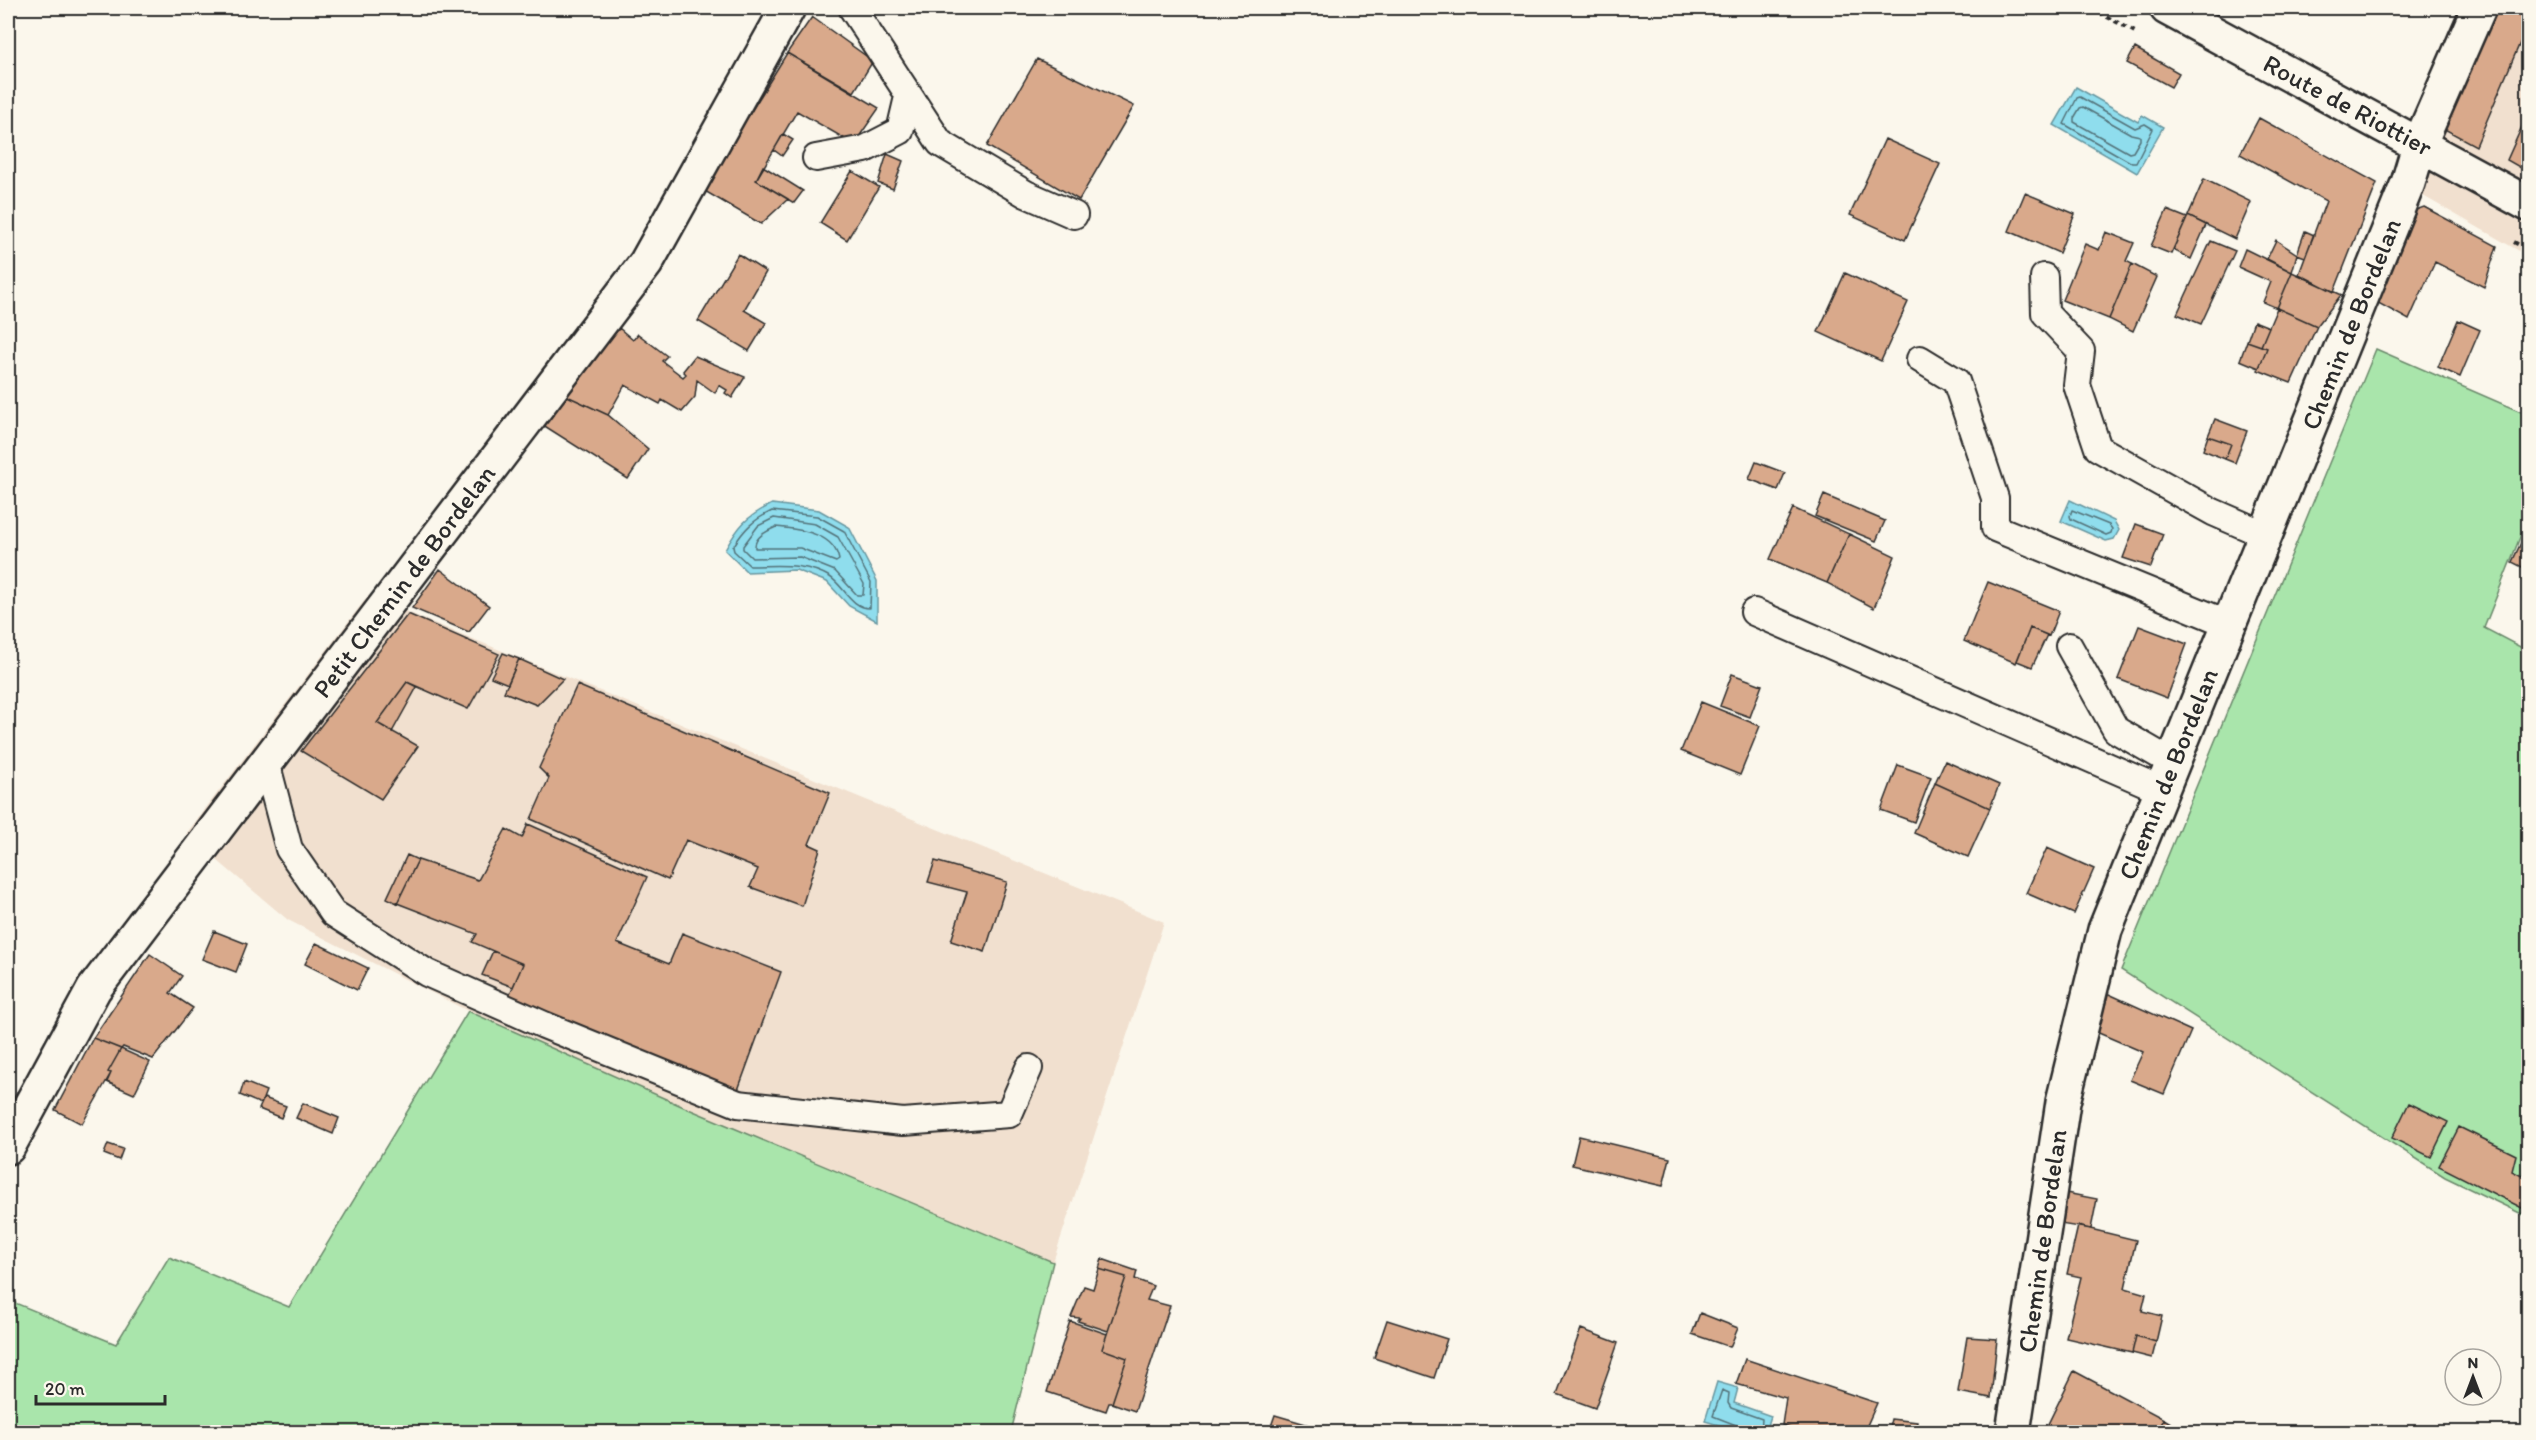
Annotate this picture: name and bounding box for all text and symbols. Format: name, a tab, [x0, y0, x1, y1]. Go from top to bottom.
street label: Route de Riottier	[2258, 47, 2439, 163]
street label: Chemin de Bordelan	[2294, 214, 2408, 434]
street label: Petit Chemin de Bordelan	[306, 458, 502, 704]
street label: Chemin de Bordelan	[2111, 664, 2225, 884]
street label: Chemin de Bordelan	[2010, 1127, 2074, 1355]
north arrow	[2443, 1347, 2503, 1407]
text: N	[2468, 1353, 2478, 1372]
scale bar	[36, 1368, 165, 1406]
text: 20 m	[45, 1378, 85, 1400]

